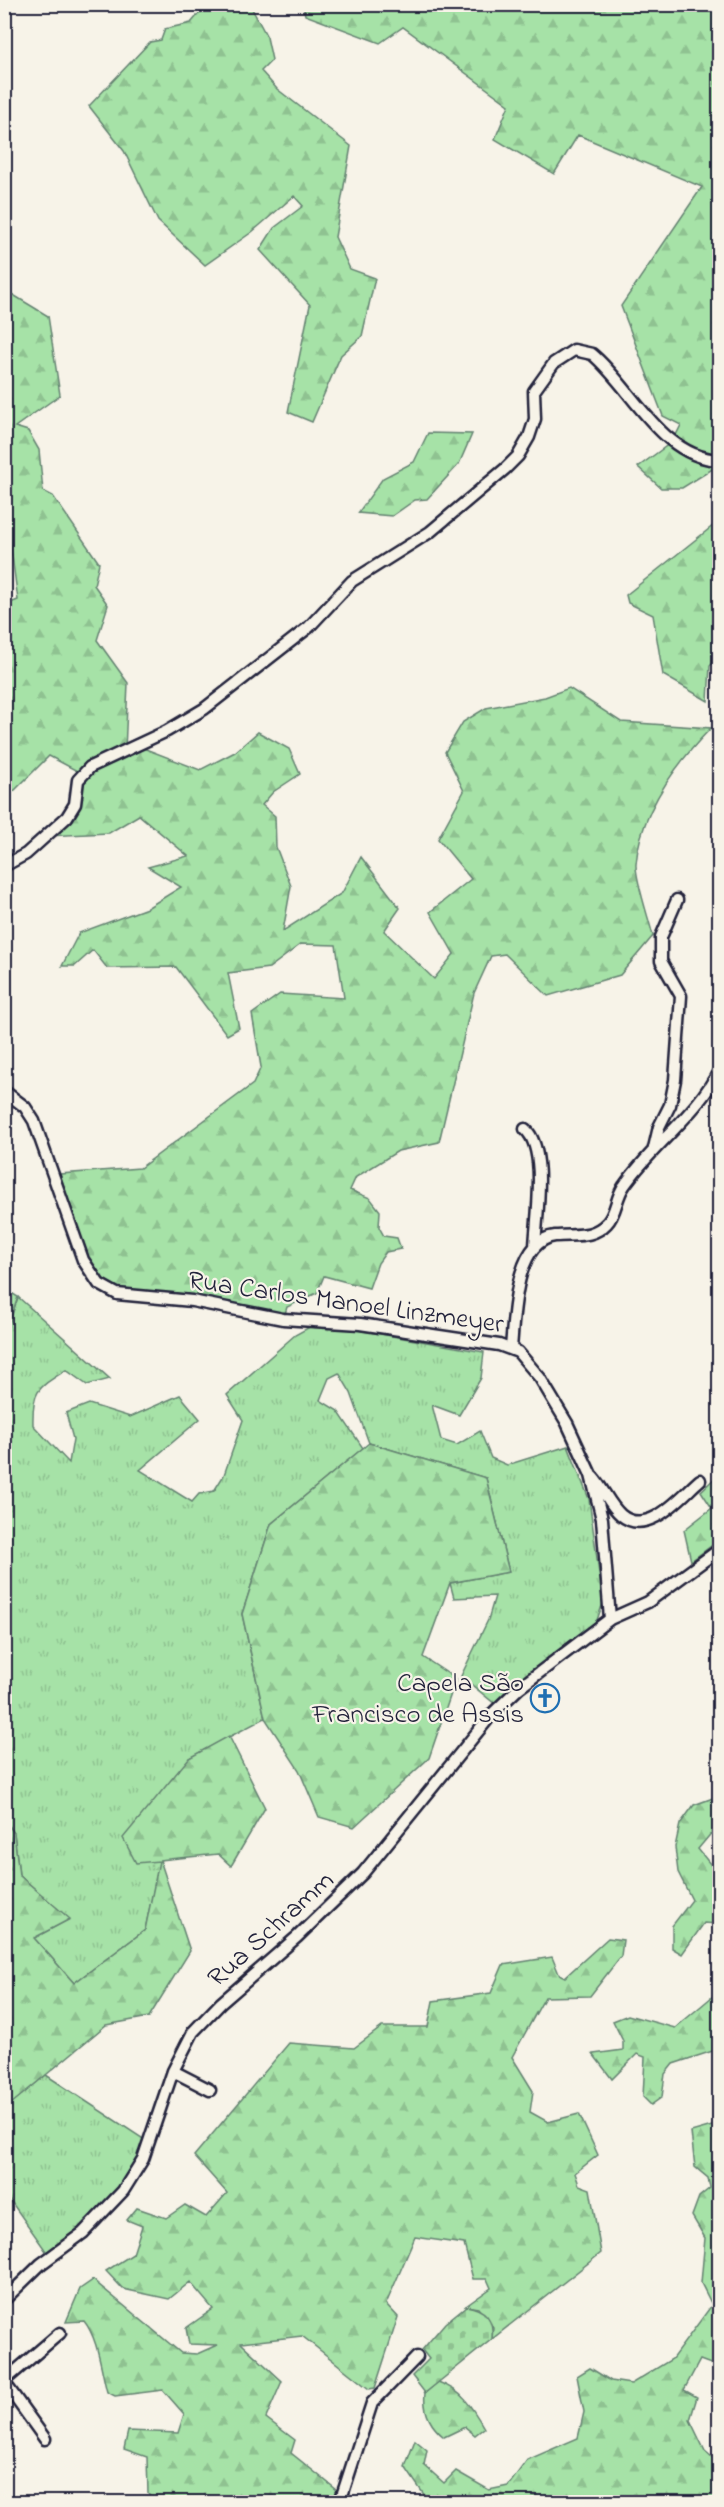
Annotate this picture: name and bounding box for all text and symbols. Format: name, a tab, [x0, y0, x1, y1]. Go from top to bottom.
street label: Rua Carlos Manoel Linzmeyer	[185, 1262, 507, 1345]
place label: Capela São Francisco de Assis	[311, 1665, 524, 1735]
church icon: Capela São Francisco de Assis	[529, 1682, 561, 1714]
street label: Rua Schramm	[200, 1862, 344, 1997]

